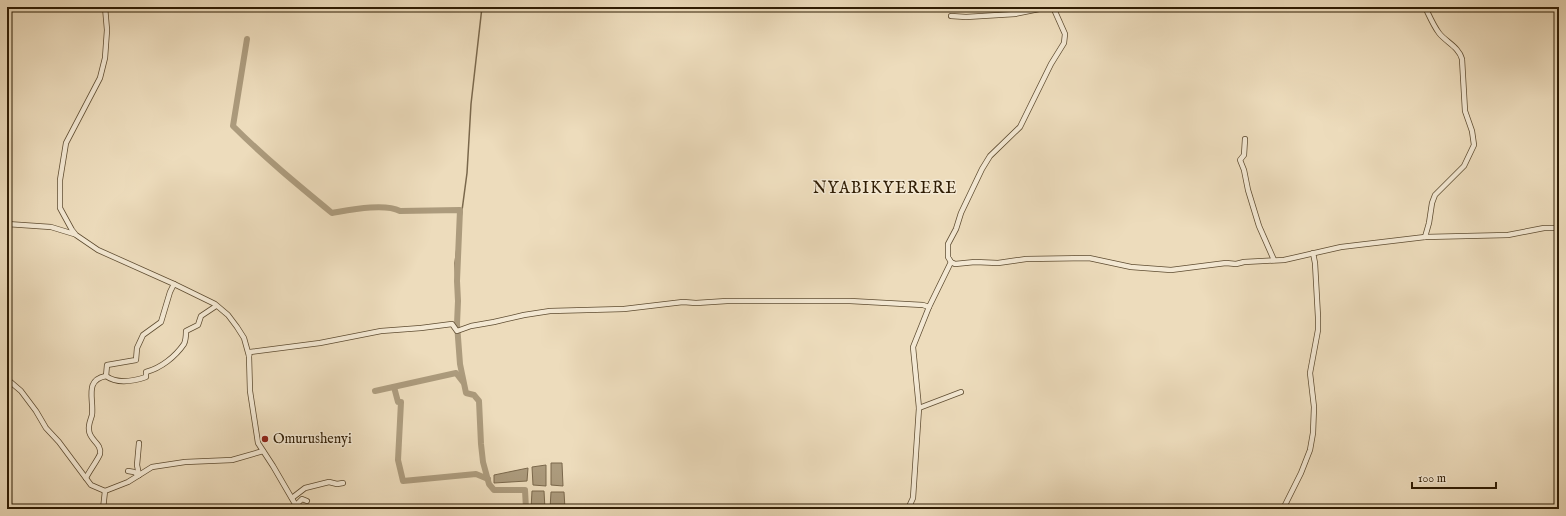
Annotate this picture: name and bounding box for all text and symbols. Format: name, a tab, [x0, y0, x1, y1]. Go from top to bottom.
district label: NYABIKYERERE	[813, 179, 957, 199]
place label: Omurushenyi	[273, 430, 352, 448]
marker: Omurushenyi	[260, 434, 270, 444]
scale bar	[1412, 464, 1496, 490]
text: 100 m	[1418, 471, 1446, 486]

